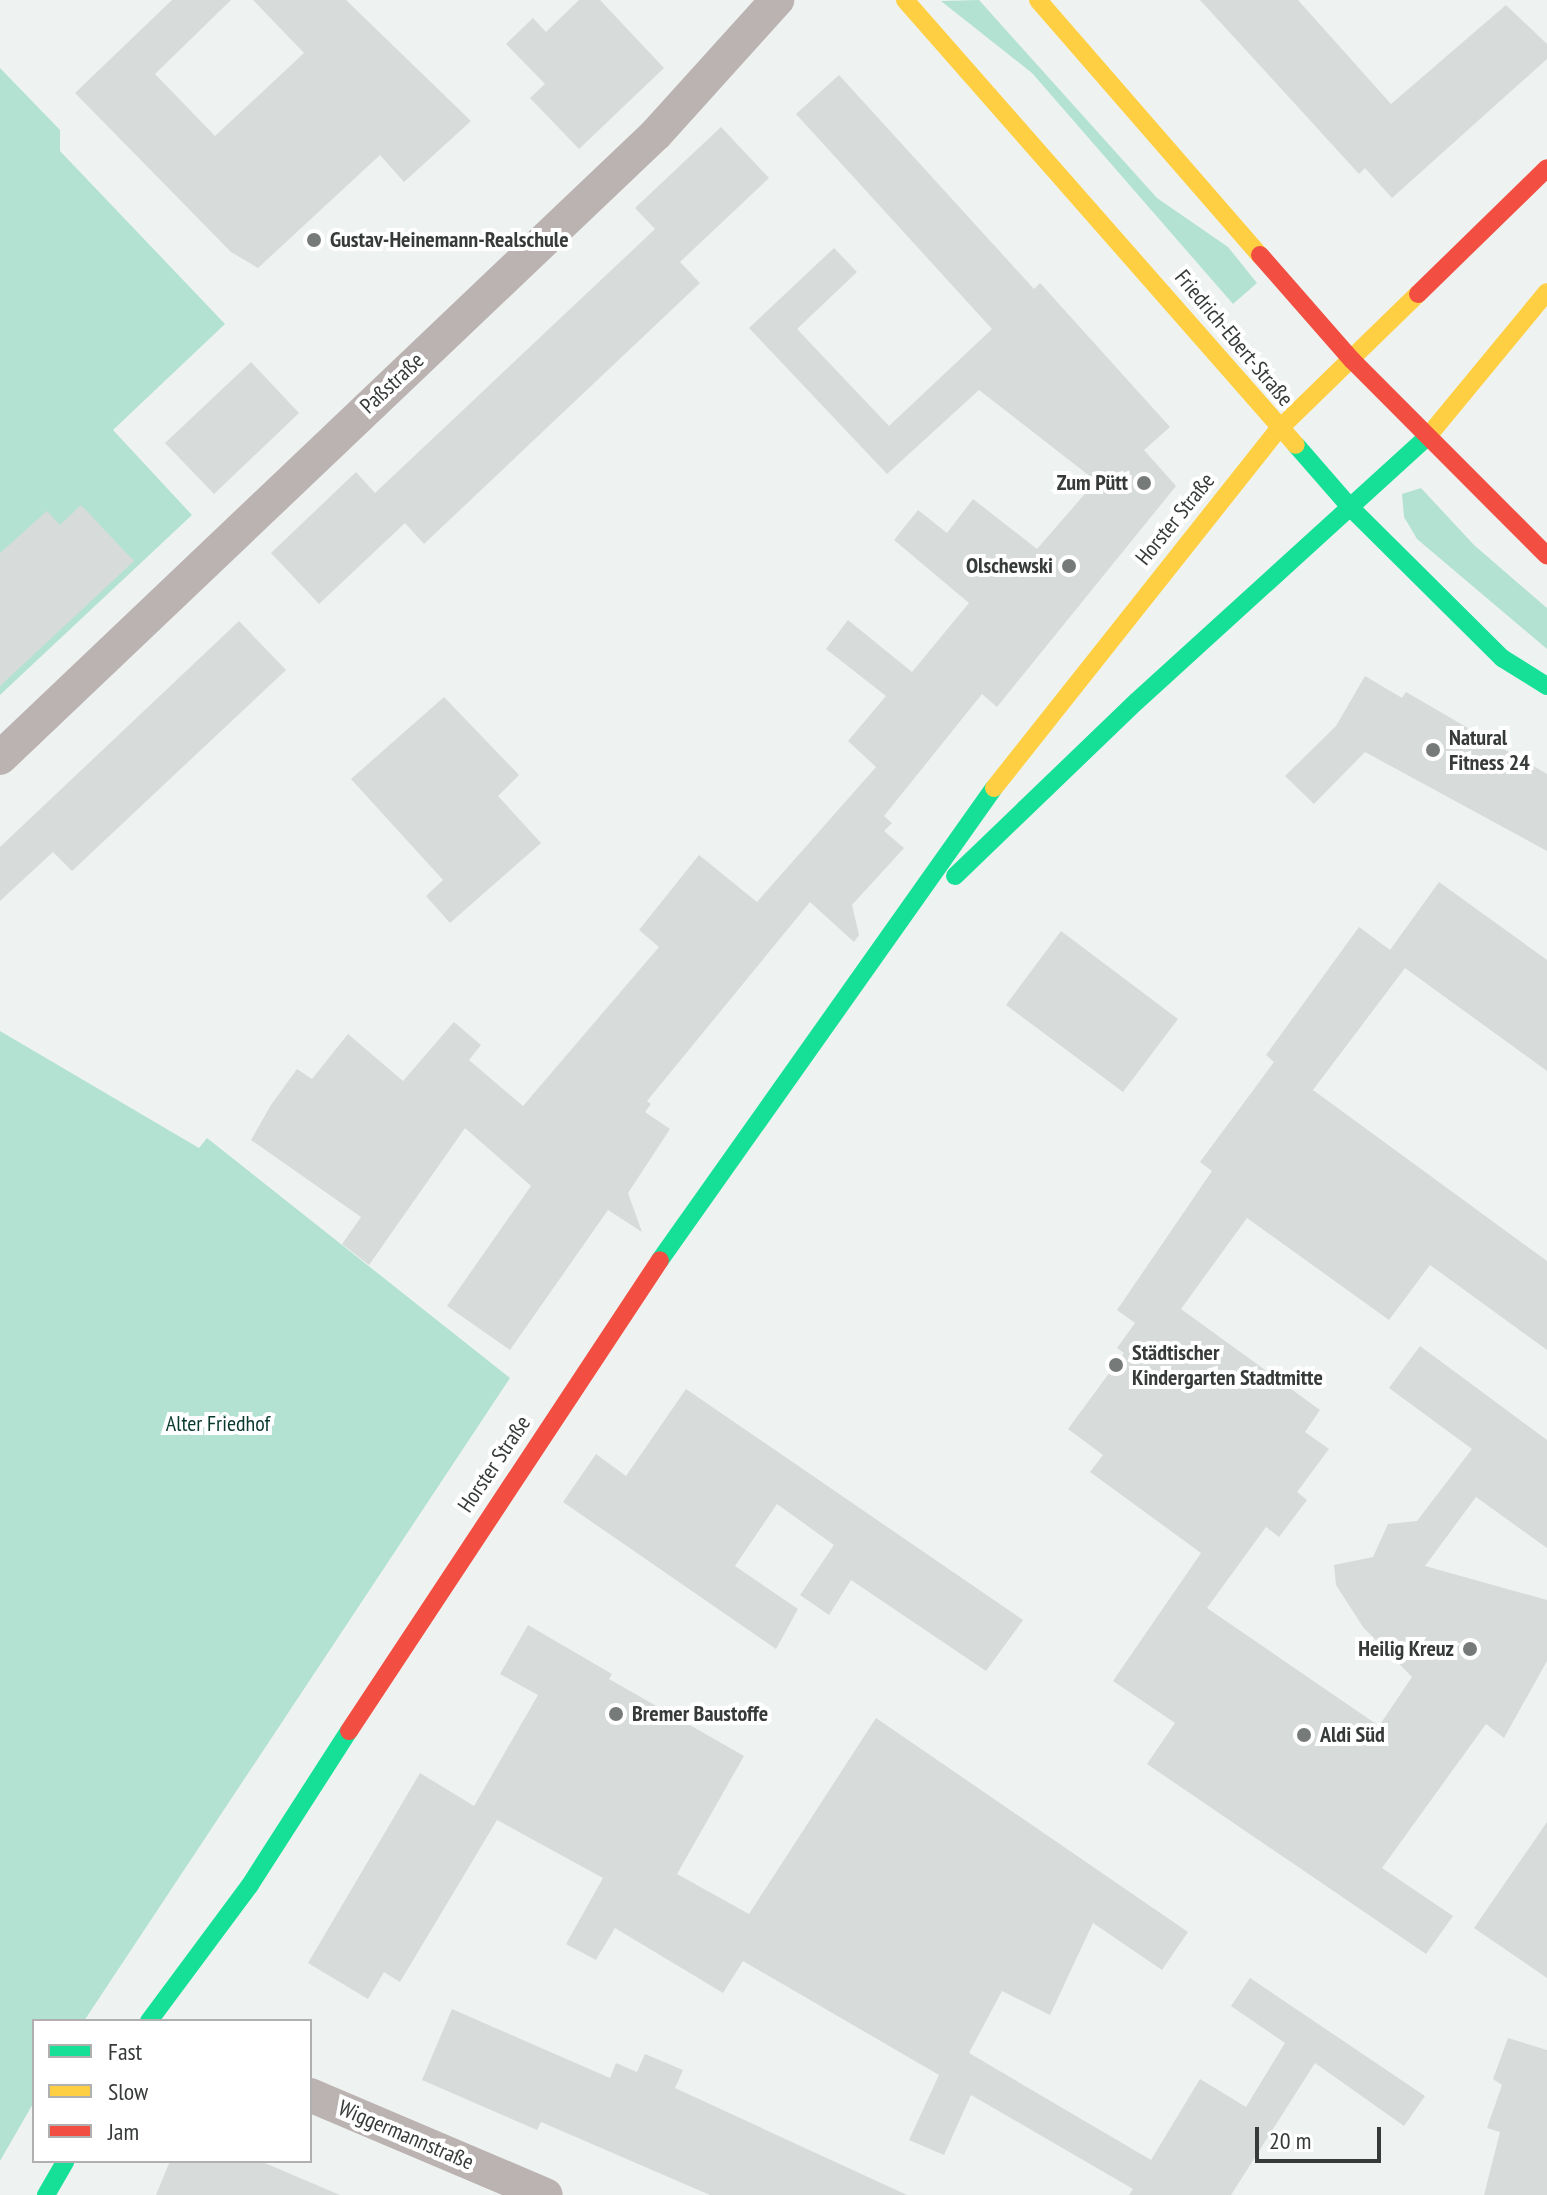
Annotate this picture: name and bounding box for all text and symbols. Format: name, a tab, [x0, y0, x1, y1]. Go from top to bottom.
place label: Gustav-Heinemann-Realschule	[330, 227, 569, 253]
marker: Gustav-Heinemann-Realschule	[305, 231, 323, 249]
street label: Friedrich-Ebert-Straße	[1169, 264, 1299, 412]
street label: Paßstraße	[355, 347, 429, 419]
street label: Horster Straße	[1130, 468, 1220, 570]
place label: Zum Pütt	[1057, 470, 1128, 496]
marker: Zum Pütt	[1135, 474, 1153, 492]
place label: Olschewski	[966, 553, 1053, 579]
marker: Olschewski	[1060, 557, 1078, 575]
place label: Natural Fitness 24	[1449, 724, 1530, 776]
marker: Natural Fitness 24	[1424, 741, 1442, 759]
place label: Städtischer Kindergarten Stadtmitte	[1132, 1339, 1323, 1390]
marker: Städtischer Kindergarten Stadtmitte	[1107, 1356, 1125, 1374]
park label: Alter Friedhof	[166, 1411, 270, 1437]
street label: Horster Straße	[452, 1411, 536, 1517]
place label: Heilig Kreuz	[1358, 1636, 1454, 1662]
marker: Heilig Kreuz	[1461, 1640, 1479, 1658]
place label: Bremer Baustoffe	[632, 1701, 768, 1727]
marker: Bremer Baustoffe	[607, 1705, 625, 1723]
place label: Aldi Süd	[1320, 1722, 1385, 1748]
marker: Aldi Süd	[1295, 1726, 1313, 1744]
legend	[32, 2019, 312, 2163]
text: Fast	[108, 2036, 142, 2067]
text: Slow	[108, 2076, 148, 2107]
street label: Wiggermannstraße	[334, 2095, 478, 2175]
scale bar	[1259, 2111, 1385, 2161]
text: Jam	[108, 2116, 139, 2147]
text: 20 m	[1269, 2125, 1311, 2156]

